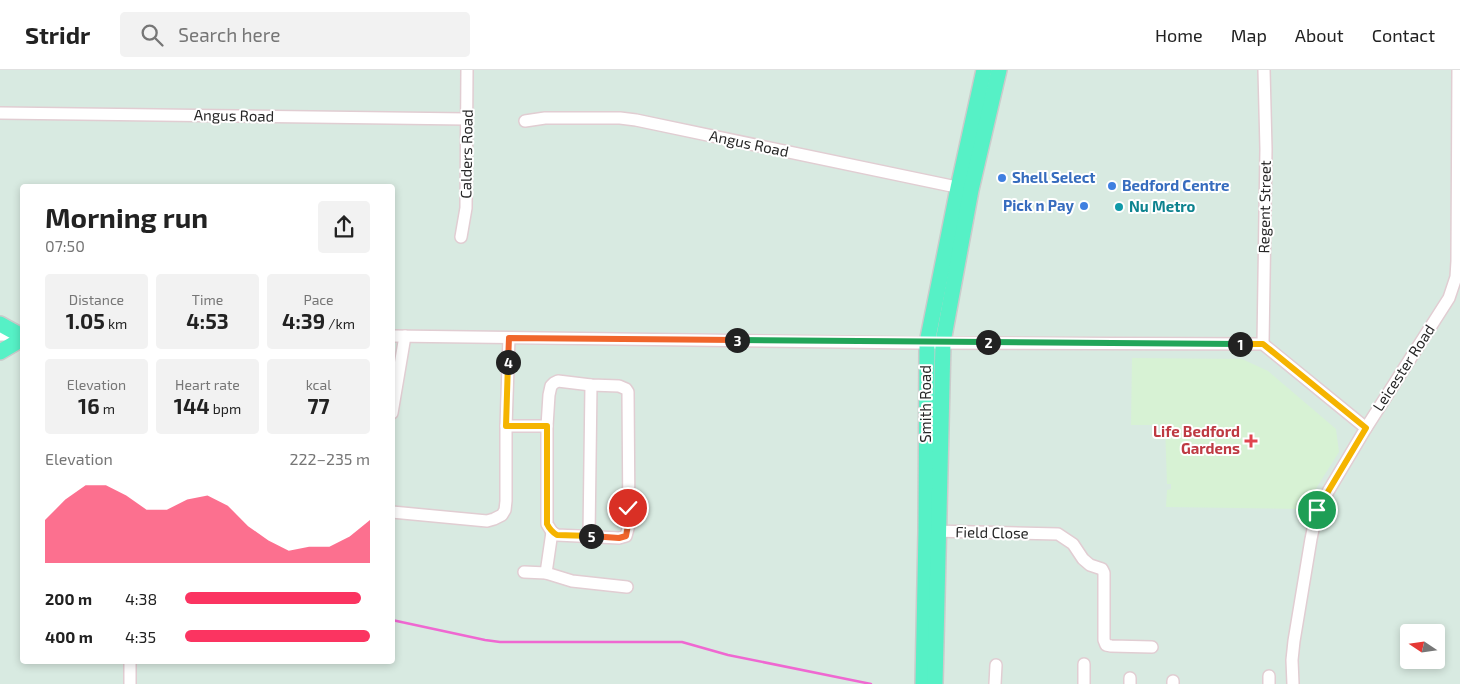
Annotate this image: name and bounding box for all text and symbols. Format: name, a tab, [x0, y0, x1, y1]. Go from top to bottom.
search box	[120, 12, 470, 57]
text: Stridr	[25, 20, 90, 49]
icon: search	[138, 21, 166, 49]
text: Search here	[178, 23, 280, 46]
text: Home	[1155, 24, 1203, 46]
text: Map	[1231, 24, 1267, 46]
text: About	[1295, 24, 1344, 46]
text: Contact	[1372, 24, 1435, 46]
street label: Angus Road	[194, 105, 274, 125]
street label: Calders Road	[456, 109, 476, 199]
street label: Angus Road	[708, 126, 790, 160]
street label: Regent Street	[1254, 160, 1274, 254]
place label: Shell Select	[1012, 168, 1095, 186]
marker: Shell Select	[996, 172, 1008, 184]
place label: Bedford Centre	[1122, 176, 1230, 194]
marker: Bedford Centre	[1106, 180, 1118, 192]
place label: Pick n Pay	[1003, 196, 1074, 215]
place label: Nu Metro	[1129, 197, 1196, 215]
text: Morning run	[45, 200, 208, 234]
marker: Pick n Pay	[1078, 200, 1090, 212]
button: share	[318, 201, 370, 253]
marker: Nu Metro	[1113, 201, 1125, 213]
text: 07:50	[45, 236, 85, 255]
text: Distance	[69, 291, 124, 308]
text: Time	[192, 291, 223, 308]
text: Pace	[303, 291, 334, 308]
text: 1.05	[66, 308, 105, 333]
text: 4:53	[186, 308, 229, 333]
text: 4:39	[282, 308, 325, 333]
text: km	[105, 315, 127, 332]
text: /km	[325, 315, 355, 332]
street label: Leicester Road	[1368, 321, 1438, 414]
pin: 3	[724, 328, 750, 352]
pin: 2	[976, 330, 1000, 354]
text: 3	[734, 332, 741, 349]
pin: 1	[1228, 332, 1252, 356]
text: 2	[984, 334, 993, 351]
text: 1	[1237, 336, 1244, 353]
pin: 4	[496, 350, 520, 374]
text: 4	[504, 354, 513, 371]
street label: Smith Road	[916, 365, 934, 443]
text: Elevation	[67, 376, 126, 393]
text: Heart rate	[175, 376, 240, 393]
text: kcal	[306, 376, 331, 393]
text: 16	[78, 393, 100, 418]
text: 144	[174, 393, 210, 418]
text: 77	[307, 393, 330, 418]
text: m	[100, 400, 115, 417]
text: bpm	[210, 400, 241, 417]
place label: Life Bedford Gardens	[1153, 422, 1240, 457]
marker: Life Bedford Gardens	[1244, 434, 1258, 448]
text: Elevation	[45, 449, 113, 468]
text: 222–235 m	[290, 449, 370, 468]
pin	[607, 487, 649, 529]
pin	[1296, 489, 1338, 531]
icon: check	[614, 494, 642, 522]
icon: arrive	[1303, 496, 1331, 524]
street label: Field Close	[955, 522, 1029, 542]
pin: 5	[578, 524, 604, 548]
text: 5	[588, 528, 595, 545]
text: 200 m	[45, 589, 92, 608]
text: 4:38	[125, 589, 157, 608]
north arrow	[1400, 624, 1445, 669]
map controls	[1400, 624, 1445, 669]
text: 400 m	[45, 627, 93, 646]
text: 4:35	[125, 627, 156, 646]

